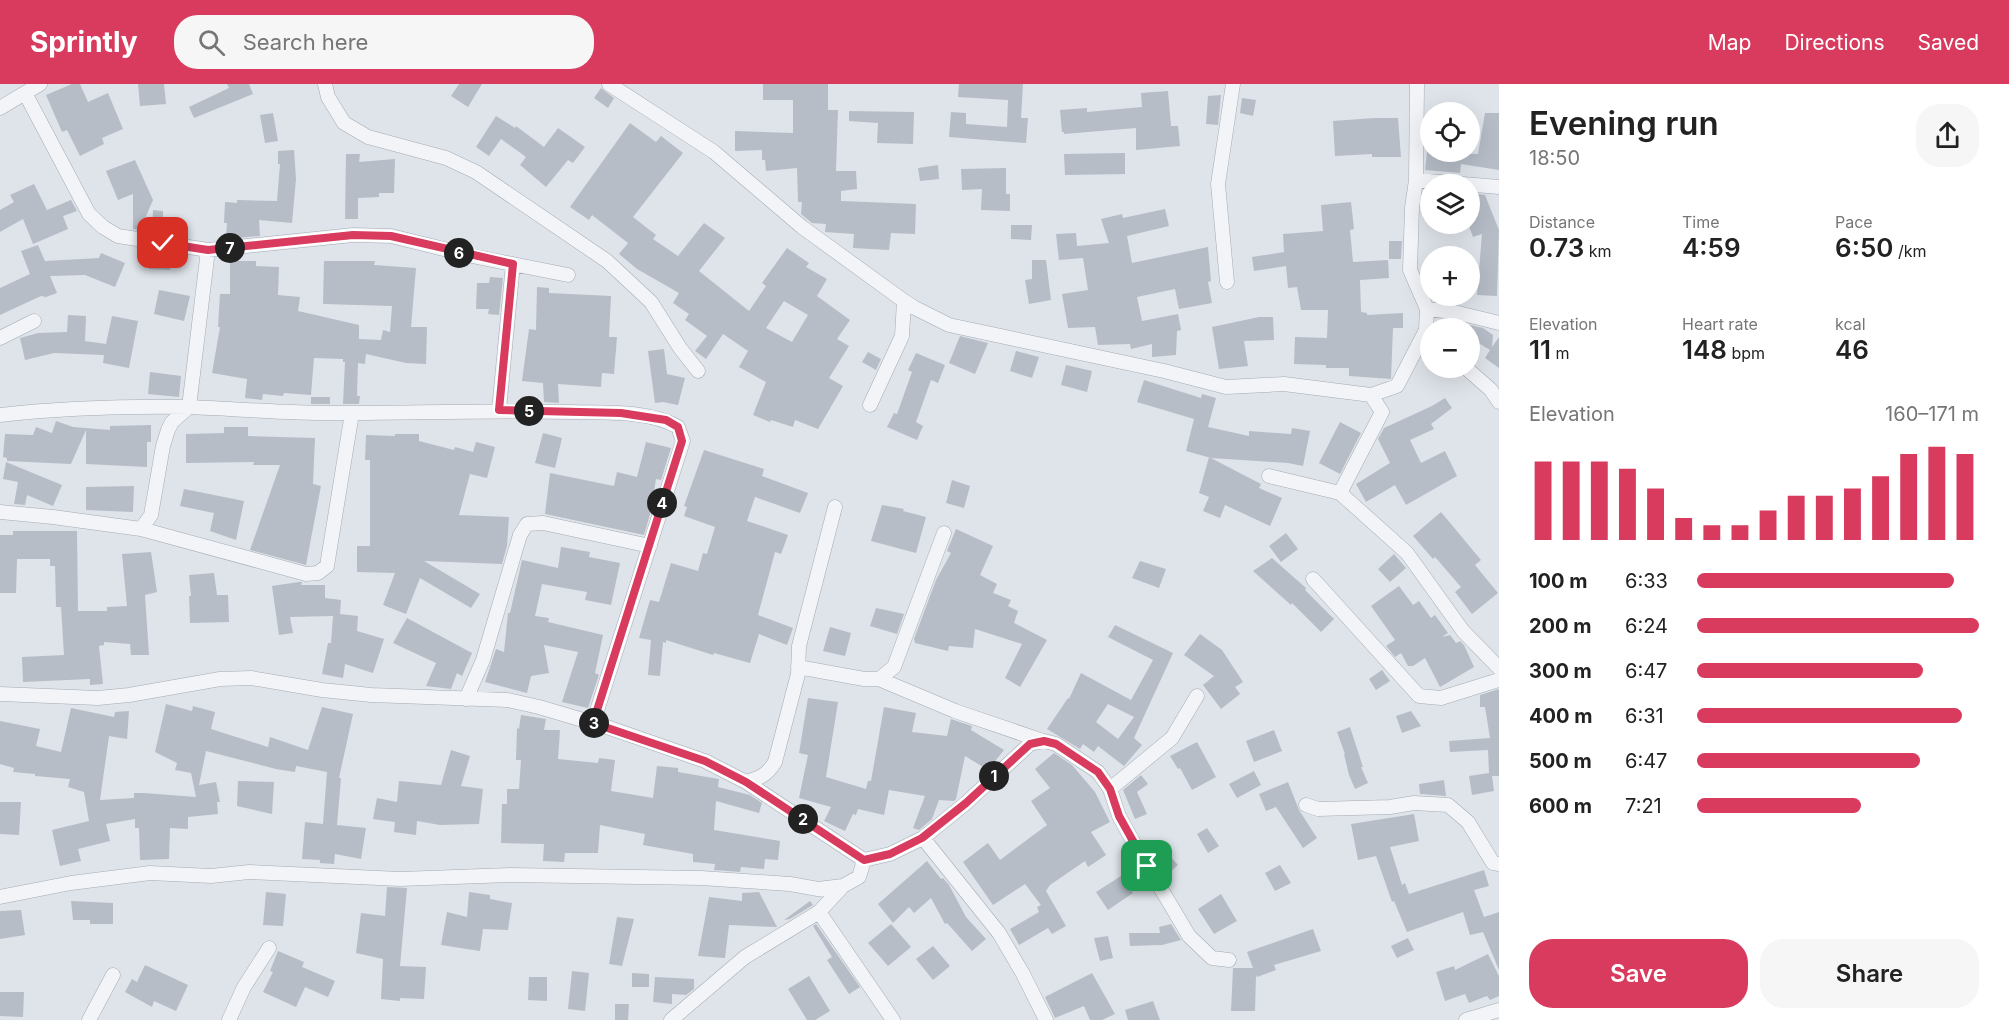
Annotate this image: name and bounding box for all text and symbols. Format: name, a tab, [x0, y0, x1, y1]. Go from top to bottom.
search box	[174, 15, 594, 69]
text: Sprintly	[30, 25, 138, 59]
icon: search	[195, 26, 228, 59]
text: Search here	[243, 29, 368, 55]
text: Map	[1708, 30, 1751, 55]
text: Directions	[1784, 30, 1885, 55]
text: Saved	[1918, 30, 1979, 55]
map controls	[1420, 102, 1480, 378]
button: locate	[1420, 102, 1480, 162]
text: Evening run	[1529, 103, 1719, 143]
button: share	[1916, 104, 1979, 167]
text: 18:50	[1529, 146, 1580, 170]
button: layers	[1420, 174, 1480, 234]
text: Distance	[1529, 212, 1595, 232]
text: Time	[1682, 212, 1720, 232]
text: Pace	[1835, 212, 1873, 232]
pin	[137, 217, 188, 268]
icon: check	[146, 226, 179, 259]
text: 0.73	[1529, 232, 1584, 263]
text: 4:59	[1682, 232, 1741, 263]
text: 6:50	[1835, 232, 1893, 263]
pin: 7	[215, 233, 245, 263]
text: 7	[225, 238, 235, 258]
pin: 6	[444, 238, 474, 268]
text: km	[1584, 241, 1612, 261]
text: /km	[1893, 241, 1927, 261]
text: 6	[454, 243, 464, 263]
button: +	[1420, 246, 1480, 306]
text: Elevation	[1529, 314, 1598, 334]
text: Heart rate	[1682, 314, 1758, 334]
text: kcal	[1835, 314, 1866, 334]
button: −	[1420, 318, 1480, 378]
text: 11	[1529, 334, 1551, 365]
text: 148	[1682, 334, 1727, 365]
text: 46	[1835, 334, 1869, 365]
text: m	[1551, 343, 1570, 363]
text: bpm	[1727, 343, 1765, 363]
pin: 5	[514, 396, 544, 426]
text: 5	[524, 401, 534, 421]
text: Elevation	[1529, 402, 1615, 426]
text: 160–171 m	[1885, 402, 1979, 426]
pin: 4	[647, 488, 677, 518]
text: 4	[657, 493, 667, 513]
text: 100 m	[1529, 569, 1588, 593]
text: 6:33	[1625, 569, 1668, 593]
text: 200 m	[1529, 614, 1592, 638]
text: 6:24	[1625, 614, 1668, 638]
text: 300 m	[1529, 659, 1592, 683]
text: 6:47	[1625, 659, 1667, 683]
text: 400 m	[1529, 704, 1593, 728]
text: 6:31	[1625, 704, 1664, 728]
pin: 3	[579, 708, 609, 738]
text: 3	[589, 713, 599, 733]
text: 500 m	[1529, 749, 1592, 773]
text: 6:47	[1625, 749, 1667, 773]
pin: 1	[979, 761, 1009, 791]
text: 1	[991, 766, 997, 786]
text: 600 m	[1529, 794, 1592, 818]
text: 7:21	[1625, 794, 1662, 818]
pin: 2	[788, 804, 818, 834]
text: 2	[798, 809, 808, 829]
pin	[1121, 840, 1172, 891]
icon: arrive	[1130, 849, 1163, 882]
button: Save	[1529, 939, 1748, 1008]
button: Share	[1760, 939, 1979, 1008]

